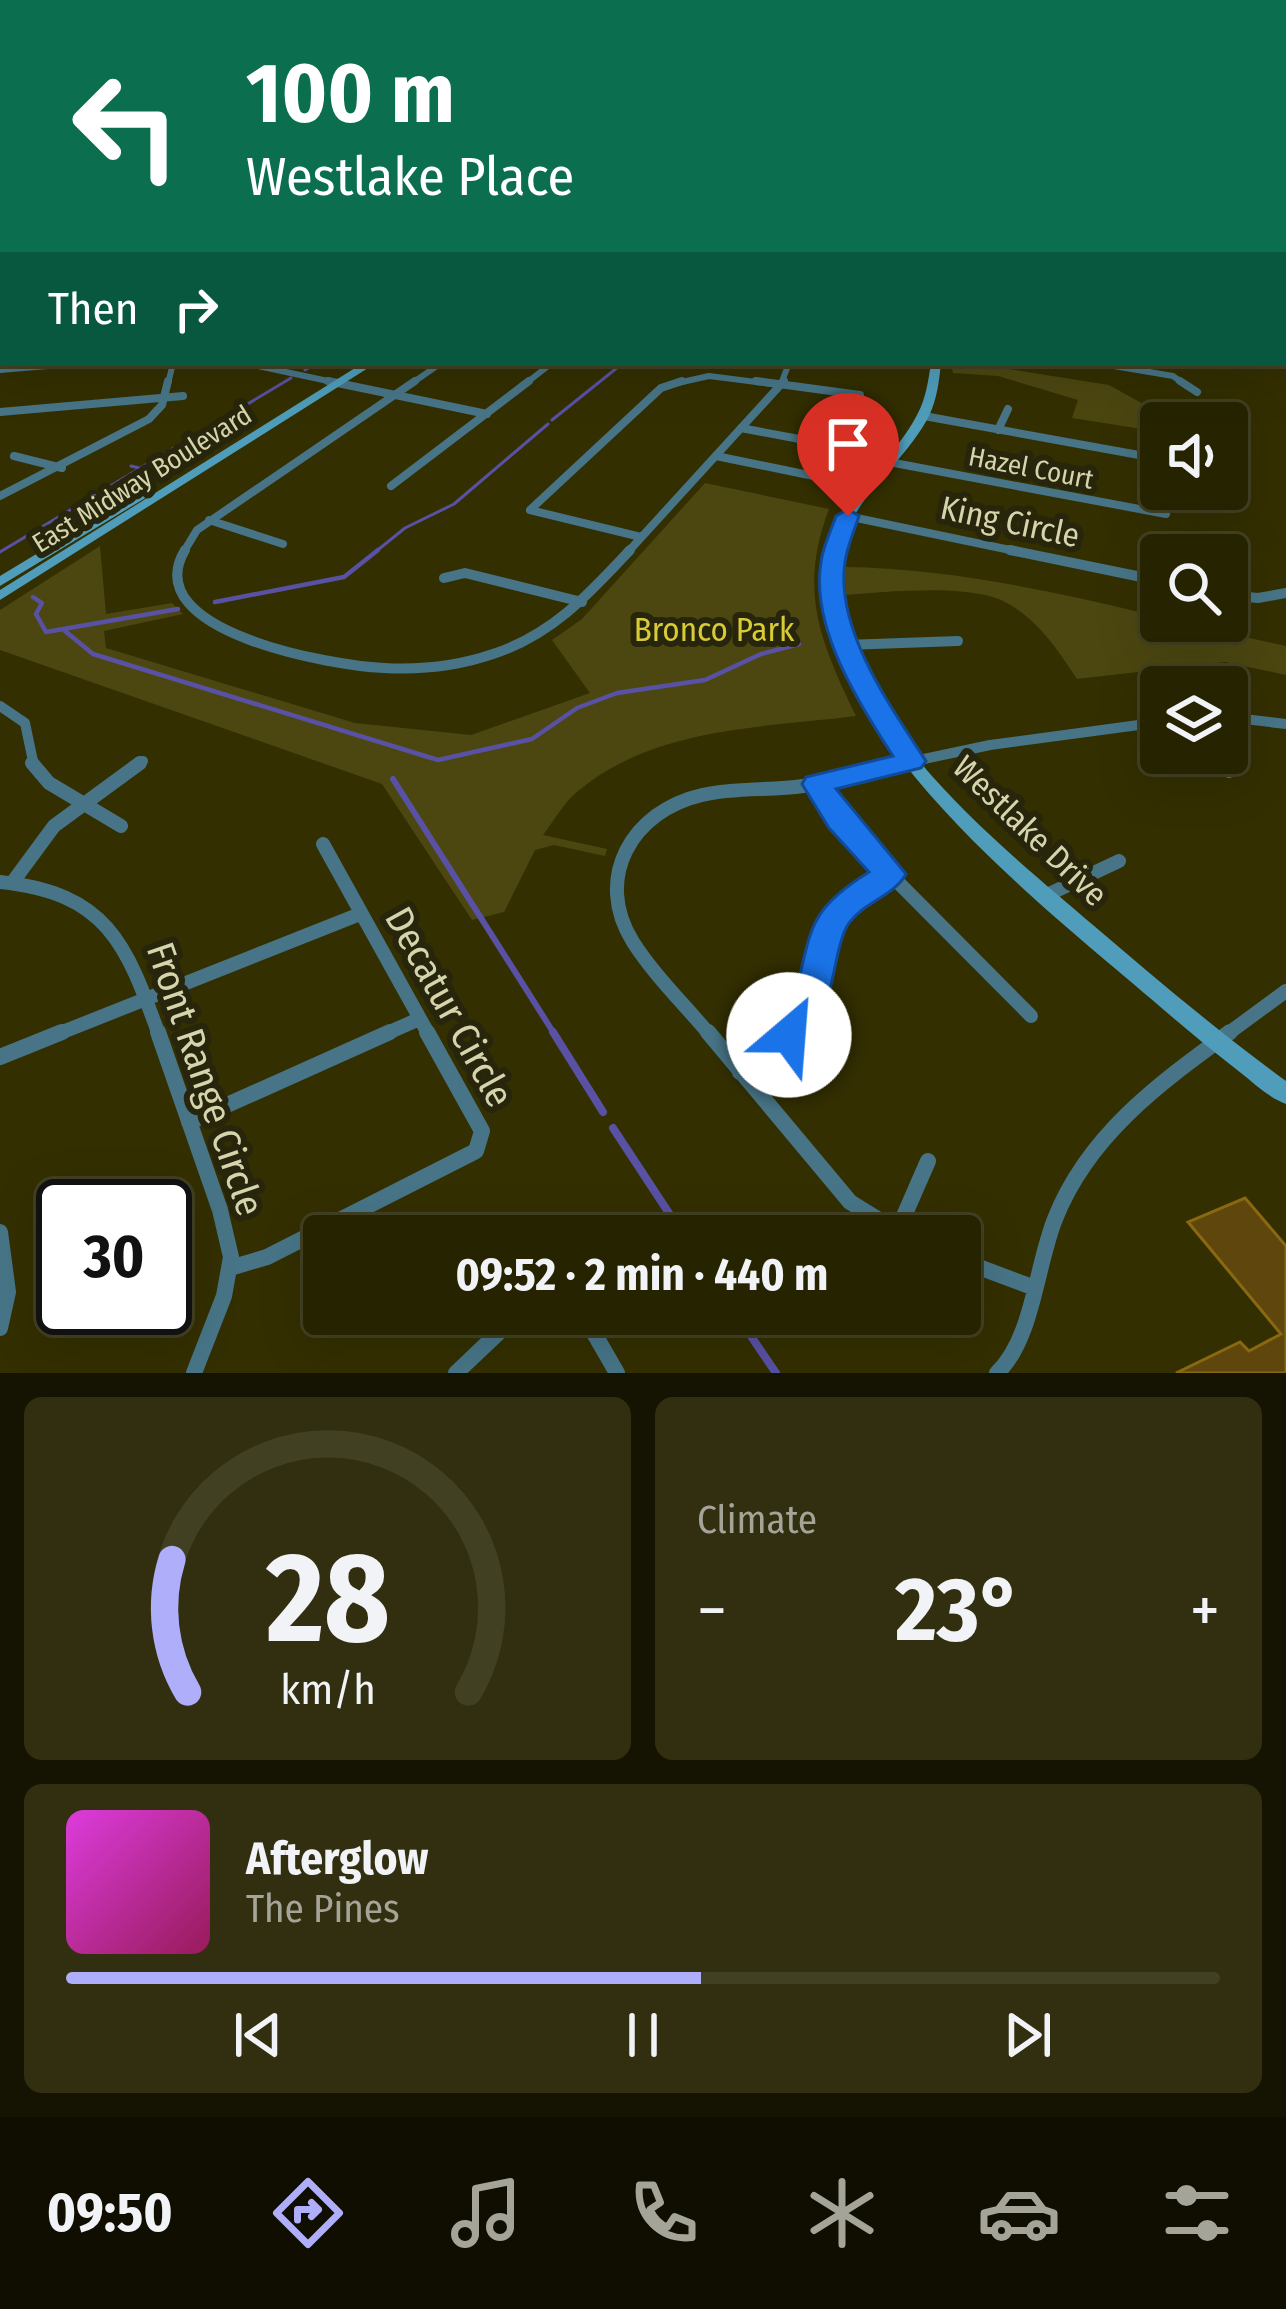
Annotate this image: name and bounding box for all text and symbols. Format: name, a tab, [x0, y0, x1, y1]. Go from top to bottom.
text: 100 m	[246, 43, 455, 144]
icon: left	[48, 48, 204, 204]
text: Westlake Place	[246, 145, 574, 209]
icon: right	[163, 276, 229, 342]
text: Then	[48, 282, 139, 336]
pin	[797, 393, 899, 516]
street label: East Midway Boulevard	[26, 399, 258, 559]
map controls	[1140, 402, 1248, 774]
button: sound	[1140, 402, 1248, 510]
icon: arrive	[815, 411, 881, 477]
street label: Hazel Court	[966, 440, 1096, 496]
street label: King Circle	[937, 488, 1083, 556]
button: search	[1140, 534, 1248, 642]
park label: Bronco Park	[634, 610, 795, 650]
button: layers	[1140, 666, 1248, 774]
street label: Westlake Drive	[945, 748, 1115, 914]
street label: Decatur Circle	[375, 899, 523, 1115]
street label: Front Range Circle	[137, 936, 273, 1222]
position arrow	[726, 972, 852, 1098]
speed limit sign: 30	[36, 1179, 192, 1335]
text: 09:52 · 2 min · 440 m	[456, 1248, 828, 1302]
text: Climate	[697, 1497, 817, 1543]
text: 28	[265, 1524, 389, 1674]
text: 23°	[895, 1556, 1022, 1664]
text: −	[697, 1571, 727, 1650]
text: +	[1190, 1571, 1220, 1650]
text: km/h	[280, 1663, 375, 1714]
text: Afterglow	[246, 1832, 428, 1886]
text: The Pines	[246, 1886, 400, 1932]
icon: previous	[225, 2002, 291, 2068]
icon: pause	[610, 2002, 676, 2068]
icon: next	[995, 2002, 1061, 2068]
icon: directions	[266, 2171, 350, 2255]
icon: music	[444, 2171, 528, 2255]
icon: phone	[622, 2171, 706, 2255]
icon: climate	[800, 2171, 884, 2255]
icon: car	[977, 2171, 1061, 2255]
icon: filters	[1155, 2171, 1239, 2255]
text: 09:50	[47, 2181, 173, 2245]

